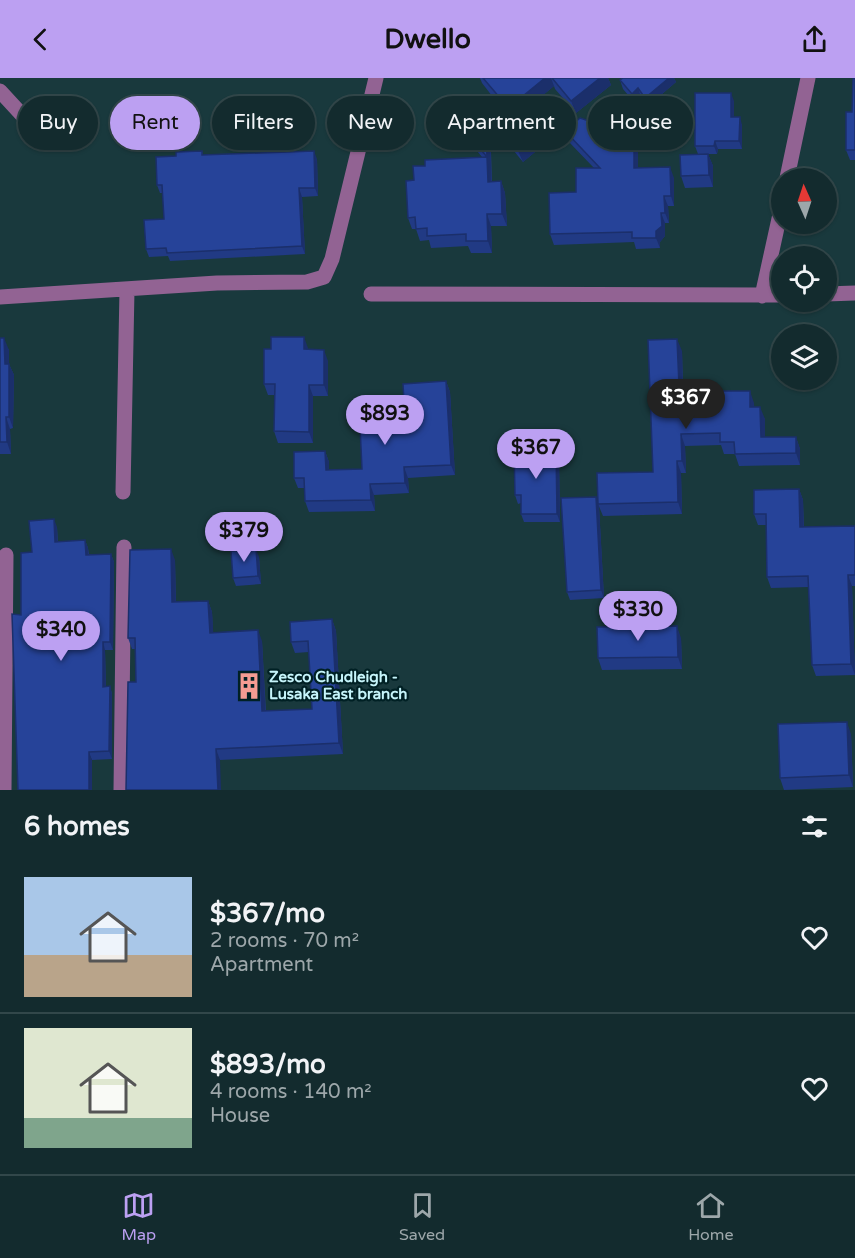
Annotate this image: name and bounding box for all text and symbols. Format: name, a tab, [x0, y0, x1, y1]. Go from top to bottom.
icon: back	[24, 23, 57, 56]
text: Dwello	[384, 23, 471, 56]
icon: share	[798, 23, 831, 56]
chip: Buy	[18, 96, 98, 150]
chip: Rent	[110, 96, 200, 150]
chip: Filters	[212, 96, 315, 150]
chip: New	[327, 96, 414, 150]
chip: Apartment	[426, 96, 576, 150]
chip: House	[588, 96, 693, 150]
north arrow	[771, 168, 837, 234]
map controls	[771, 168, 837, 390]
button: locate	[771, 246, 837, 312]
button: layers	[771, 324, 837, 390]
pin: $367	[650, 379, 722, 430]
text: $367	[661, 386, 711, 410]
pin: $893	[349, 395, 421, 446]
text: $893	[360, 402, 410, 426]
pin: $367	[500, 429, 572, 480]
text: $367	[511, 436, 561, 460]
pin: $379	[208, 512, 280, 563]
text: $379	[219, 519, 269, 543]
pin: $330	[602, 591, 674, 642]
text: $330	[613, 598, 663, 622]
pin: $340	[25, 611, 97, 662]
text: $340	[36, 618, 86, 642]
place label: Zesco Chudleigh - Lusaka East branch	[269, 668, 407, 703]
building icon: Zesco Chudleigh - Lusaka East branch	[234, 671, 264, 701]
icon: filters	[798, 810, 831, 843]
text: 6 homes	[24, 811, 130, 842]
text: $367/mo	[210, 898, 325, 929]
icon: home	[72, 901, 144, 973]
icon: heart	[798, 921, 831, 954]
text: 2 rooms · 70 m²	[210, 929, 359, 953]
text: Apartment	[210, 953, 313, 977]
text: $893/mo	[210, 1049, 326, 1080]
icon: home	[72, 1052, 144, 1124]
icon: heart	[798, 1072, 831, 1105]
text: 4 rooms · 140 m²	[210, 1080, 372, 1104]
text: House	[210, 1104, 270, 1128]
tab: Map	[121, 1189, 156, 1245]
tab: Saved	[399, 1189, 445, 1245]
tab: Home	[688, 1189, 733, 1245]

